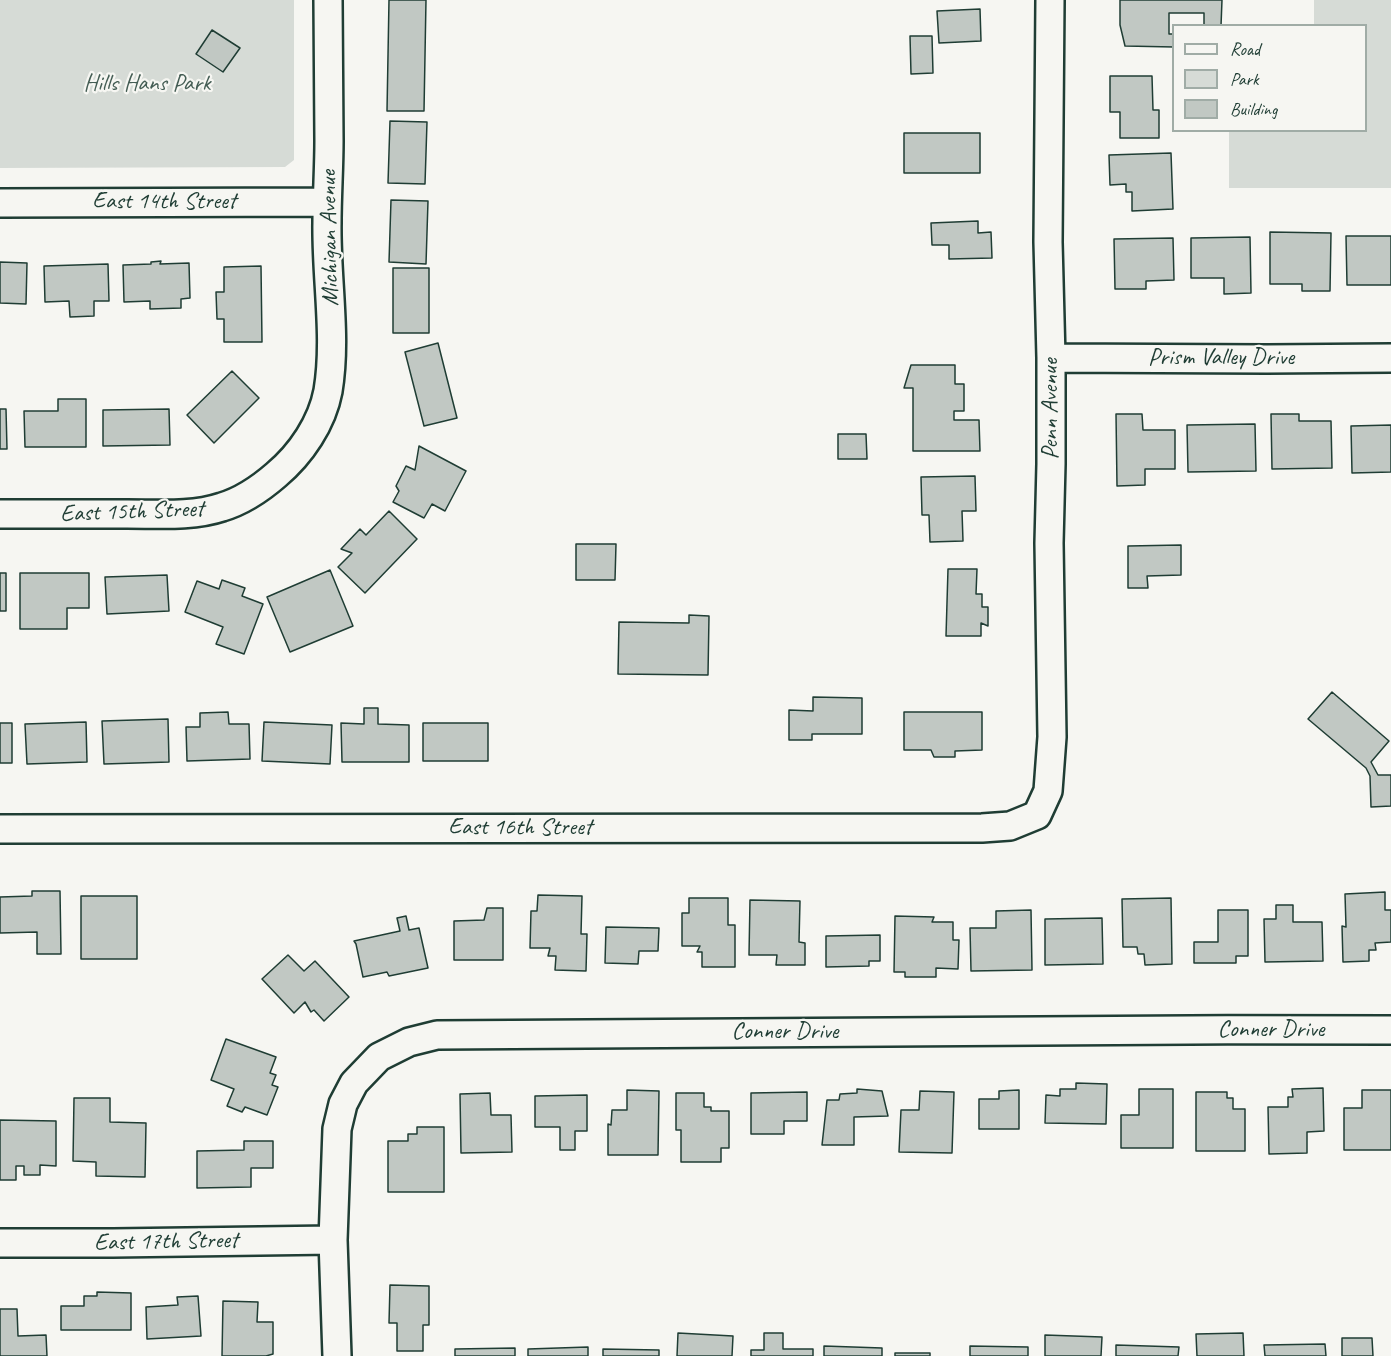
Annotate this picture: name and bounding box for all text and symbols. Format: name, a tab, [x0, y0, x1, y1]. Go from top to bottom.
legend	[1172, 24, 1367, 132]
text: Road	[1230, 38, 1260, 60]
text: Park	[1230, 68, 1259, 90]
park label: Hills Hans Park	[83, 70, 211, 98]
text: Building	[1230, 98, 1277, 120]
street label: Michigan Avenue	[314, 170, 346, 306]
street label: East 14th Street	[92, 188, 236, 216]
street label: Prism Valley Drive	[1148, 344, 1294, 372]
street label: Penn Avenue	[1037, 358, 1065, 460]
street label: East 15th Street	[60, 495, 204, 529]
street label: East 16th Street	[448, 814, 592, 842]
street label: Conner Drive	[1218, 1016, 1324, 1044]
street label: Conner Drive	[732, 1018, 838, 1046]
street label: East 17th Street	[94, 1226, 238, 1258]

